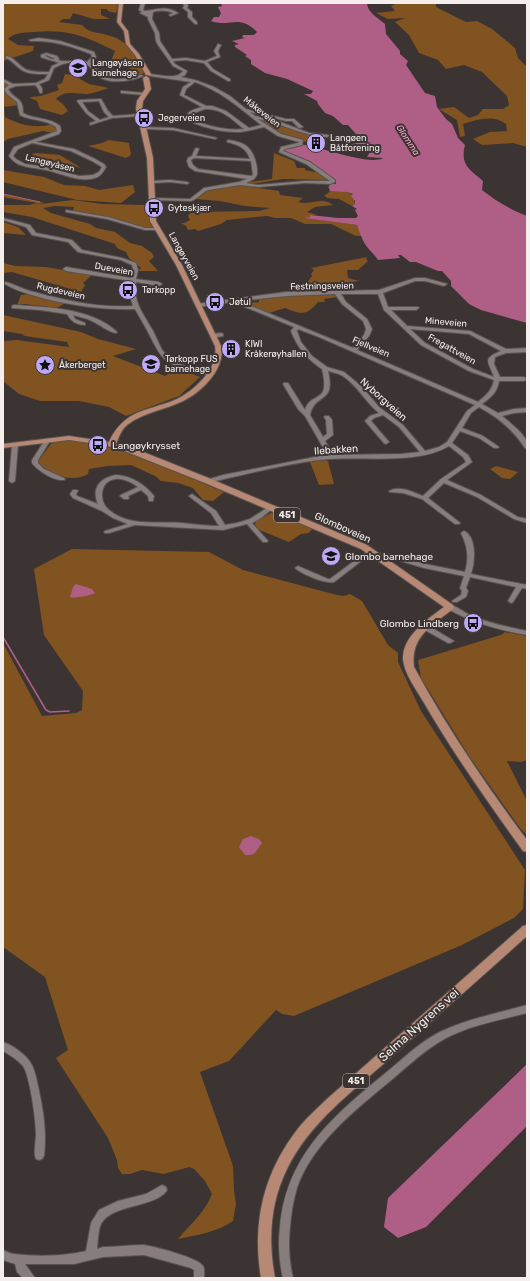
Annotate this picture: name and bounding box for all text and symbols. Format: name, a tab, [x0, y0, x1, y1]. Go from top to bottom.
school or university icon: Langøyåsen barnehage	[67, 57, 89, 79]
place label: Langøyåsen barnehage	[92, 58, 143, 78]
street label: Måkeveien	[242, 95, 282, 129]
bus stop icon: Jegerveien	[133, 107, 155, 129]
place label: Jegerveien	[158, 113, 205, 123]
water label: Glomma	[394, 123, 422, 157]
building icon: Langøen Båtforening	[305, 132, 327, 154]
place label: Langøen Båtforening	[330, 133, 380, 153]
street label: Langøyåsen	[24, 152, 76, 174]
bus stop icon: Gyteskjær	[143, 197, 165, 219]
place label: Gyteskjær	[168, 203, 211, 213]
street label: Langøyveien	[167, 230, 201, 282]
street label: Dueveien	[94, 261, 134, 277]
bus stop icon: Tørkopp	[117, 279, 139, 301]
street label: Festningsveien	[290, 280, 354, 292]
street label: Rugdeveien	[36, 281, 86, 301]
place label: Tørkopp	[142, 285, 175, 295]
bus stop icon: Jøtul	[204, 291, 226, 313]
place label: Jøtul	[229, 297, 251, 307]
street label: Mineveien	[425, 315, 467, 329]
street label: Fregattveien	[426, 332, 478, 366]
street label: Fjellveien	[351, 335, 391, 359]
building icon: KIWI Kråkerøyhallen	[220, 338, 242, 360]
place label: KIWI Kråkerøyhallen	[245, 339, 307, 359]
school or university icon: Tørkopp FUS barnehage	[140, 353, 162, 375]
place icon: Åkerberget	[34, 354, 56, 376]
place label: Tørkopp FUS barnehage	[165, 354, 218, 374]
place label: Åkerberget	[59, 359, 106, 370]
street label: Nyborgveien	[357, 376, 409, 424]
bus stop icon: Langøykrysset	[87, 434, 109, 456]
place label: Langøykrysset	[112, 440, 180, 452]
street label: Ilebakken	[314, 442, 358, 458]
road number: 451	[274, 508, 300, 522]
street label: Glomboveien	[313, 510, 373, 546]
school or university icon: Glombo barnehage	[320, 545, 342, 567]
place label: Glombo barnehage	[345, 551, 434, 563]
bus stop icon: Glombo Lindberg	[462, 612, 484, 634]
place label: Glombo Lindberg	[380, 618, 459, 630]
street label: Selma Nygrens vei	[376, 985, 462, 1064]
road number: 451	[343, 1074, 369, 1088]

